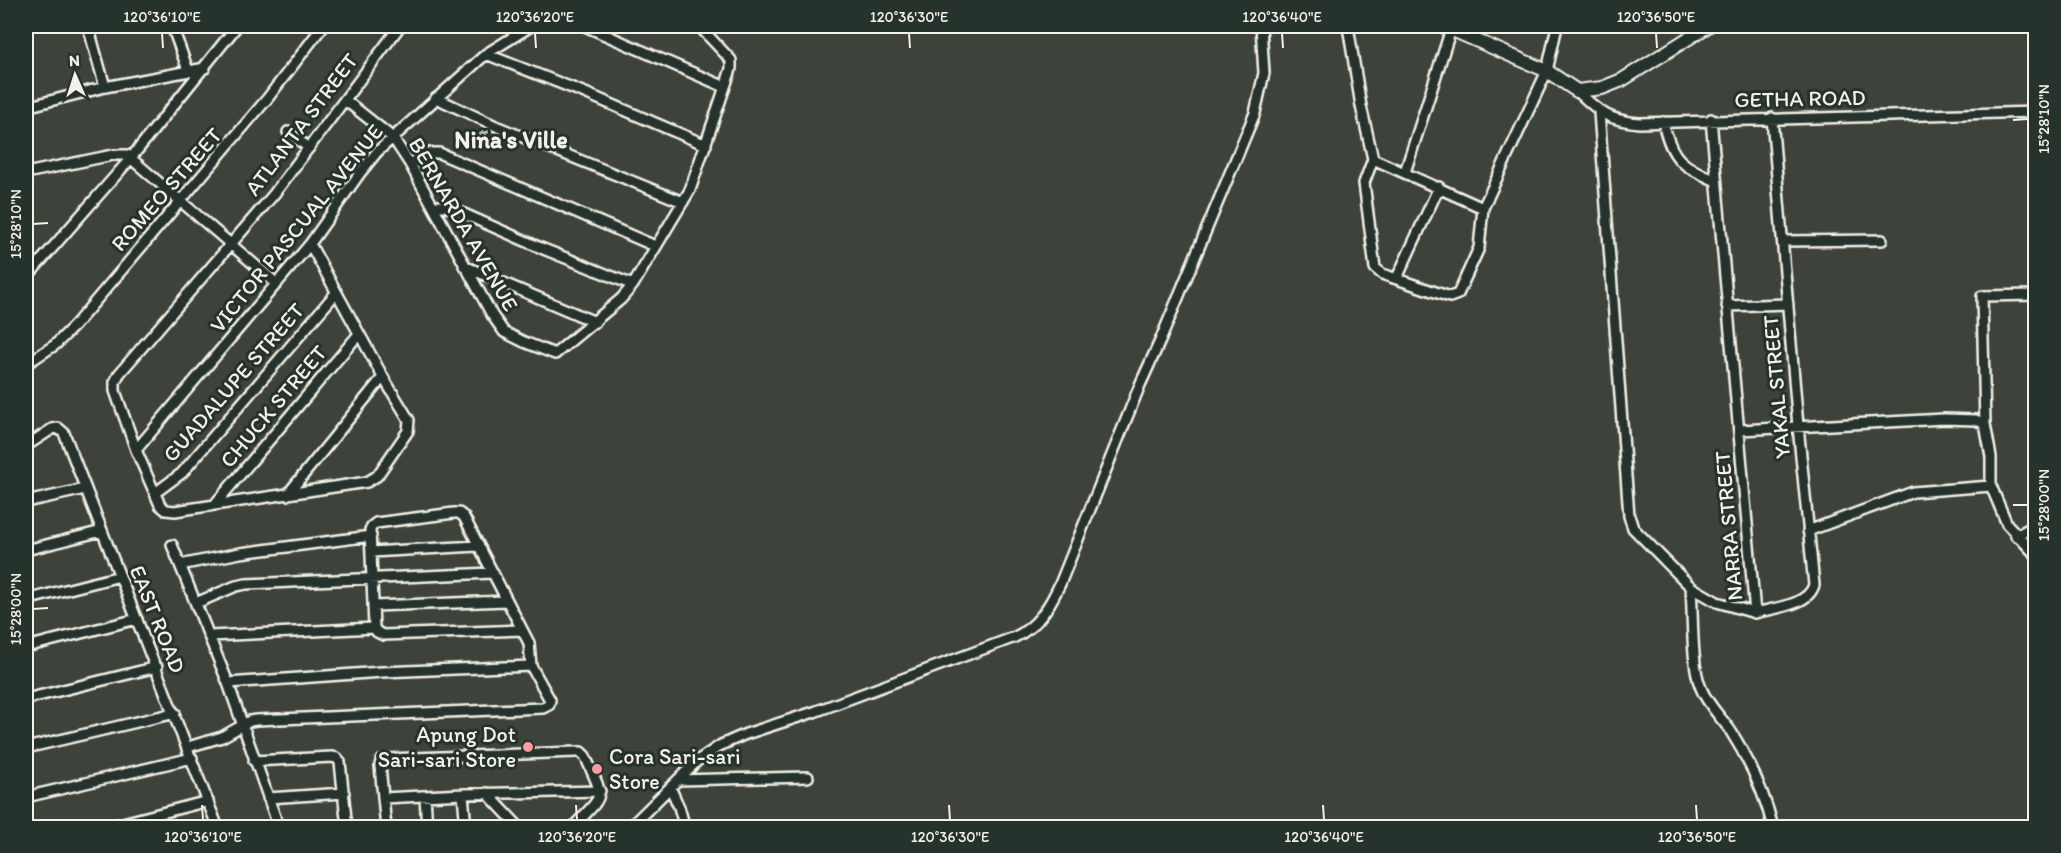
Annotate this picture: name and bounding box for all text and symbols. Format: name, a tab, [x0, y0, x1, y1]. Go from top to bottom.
text: 120°36'10"E	[123, 8, 201, 26]
text: 120°36'20"E	[496, 8, 574, 26]
text: 120°36'30"E	[870, 8, 948, 26]
text: 120°36'40"E	[1242, 8, 1322, 26]
text: 120°36'50"E	[1617, 8, 1695, 26]
north arrow	[45, 45, 105, 105]
street label: ATLANTA STREET	[239, 47, 364, 201]
text: N	[68, 51, 80, 70]
street label: GETHA ROAD	[1734, 84, 1866, 113]
text: 15°28'10"N	[2035, 84, 2053, 154]
street label: VICTOR PASCUAL AVENUE	[204, 119, 389, 338]
street label: ROMEO STREET	[105, 121, 228, 257]
district label: Niña's Ville	[454, 125, 568, 154]
street label: BERNARDA AVENUE	[403, 133, 524, 316]
text: 15°28'10"N	[7, 189, 25, 259]
street label: GUADALUPE STREET	[157, 297, 310, 467]
street label: YAKAL STREET	[1757, 313, 1796, 460]
street label: CHUCK STREET	[214, 339, 333, 473]
street label: NARRA STREET	[1708, 449, 1748, 602]
text: 15°28'00"N	[2035, 469, 2053, 541]
street label: EAST ROAD	[124, 561, 191, 677]
text: 15°28'00"N	[7, 573, 25, 645]
place label: Apung Dot Sari-sari Store	[378, 721, 516, 773]
marker: Apung Dot Sari-sari Store	[521, 740, 535, 754]
place label: Cora Sari-sari Store	[609, 743, 741, 795]
marker: Cora Sari-sari Store	[590, 762, 604, 776]
text: 120°36'10"E	[164, 828, 242, 846]
text: 120°36'20"E	[538, 828, 616, 846]
text: 120°36'30"E	[911, 828, 989, 846]
text: 120°36'40"E	[1284, 828, 1364, 846]
text: 120°36'50"E	[1658, 828, 1736, 846]

